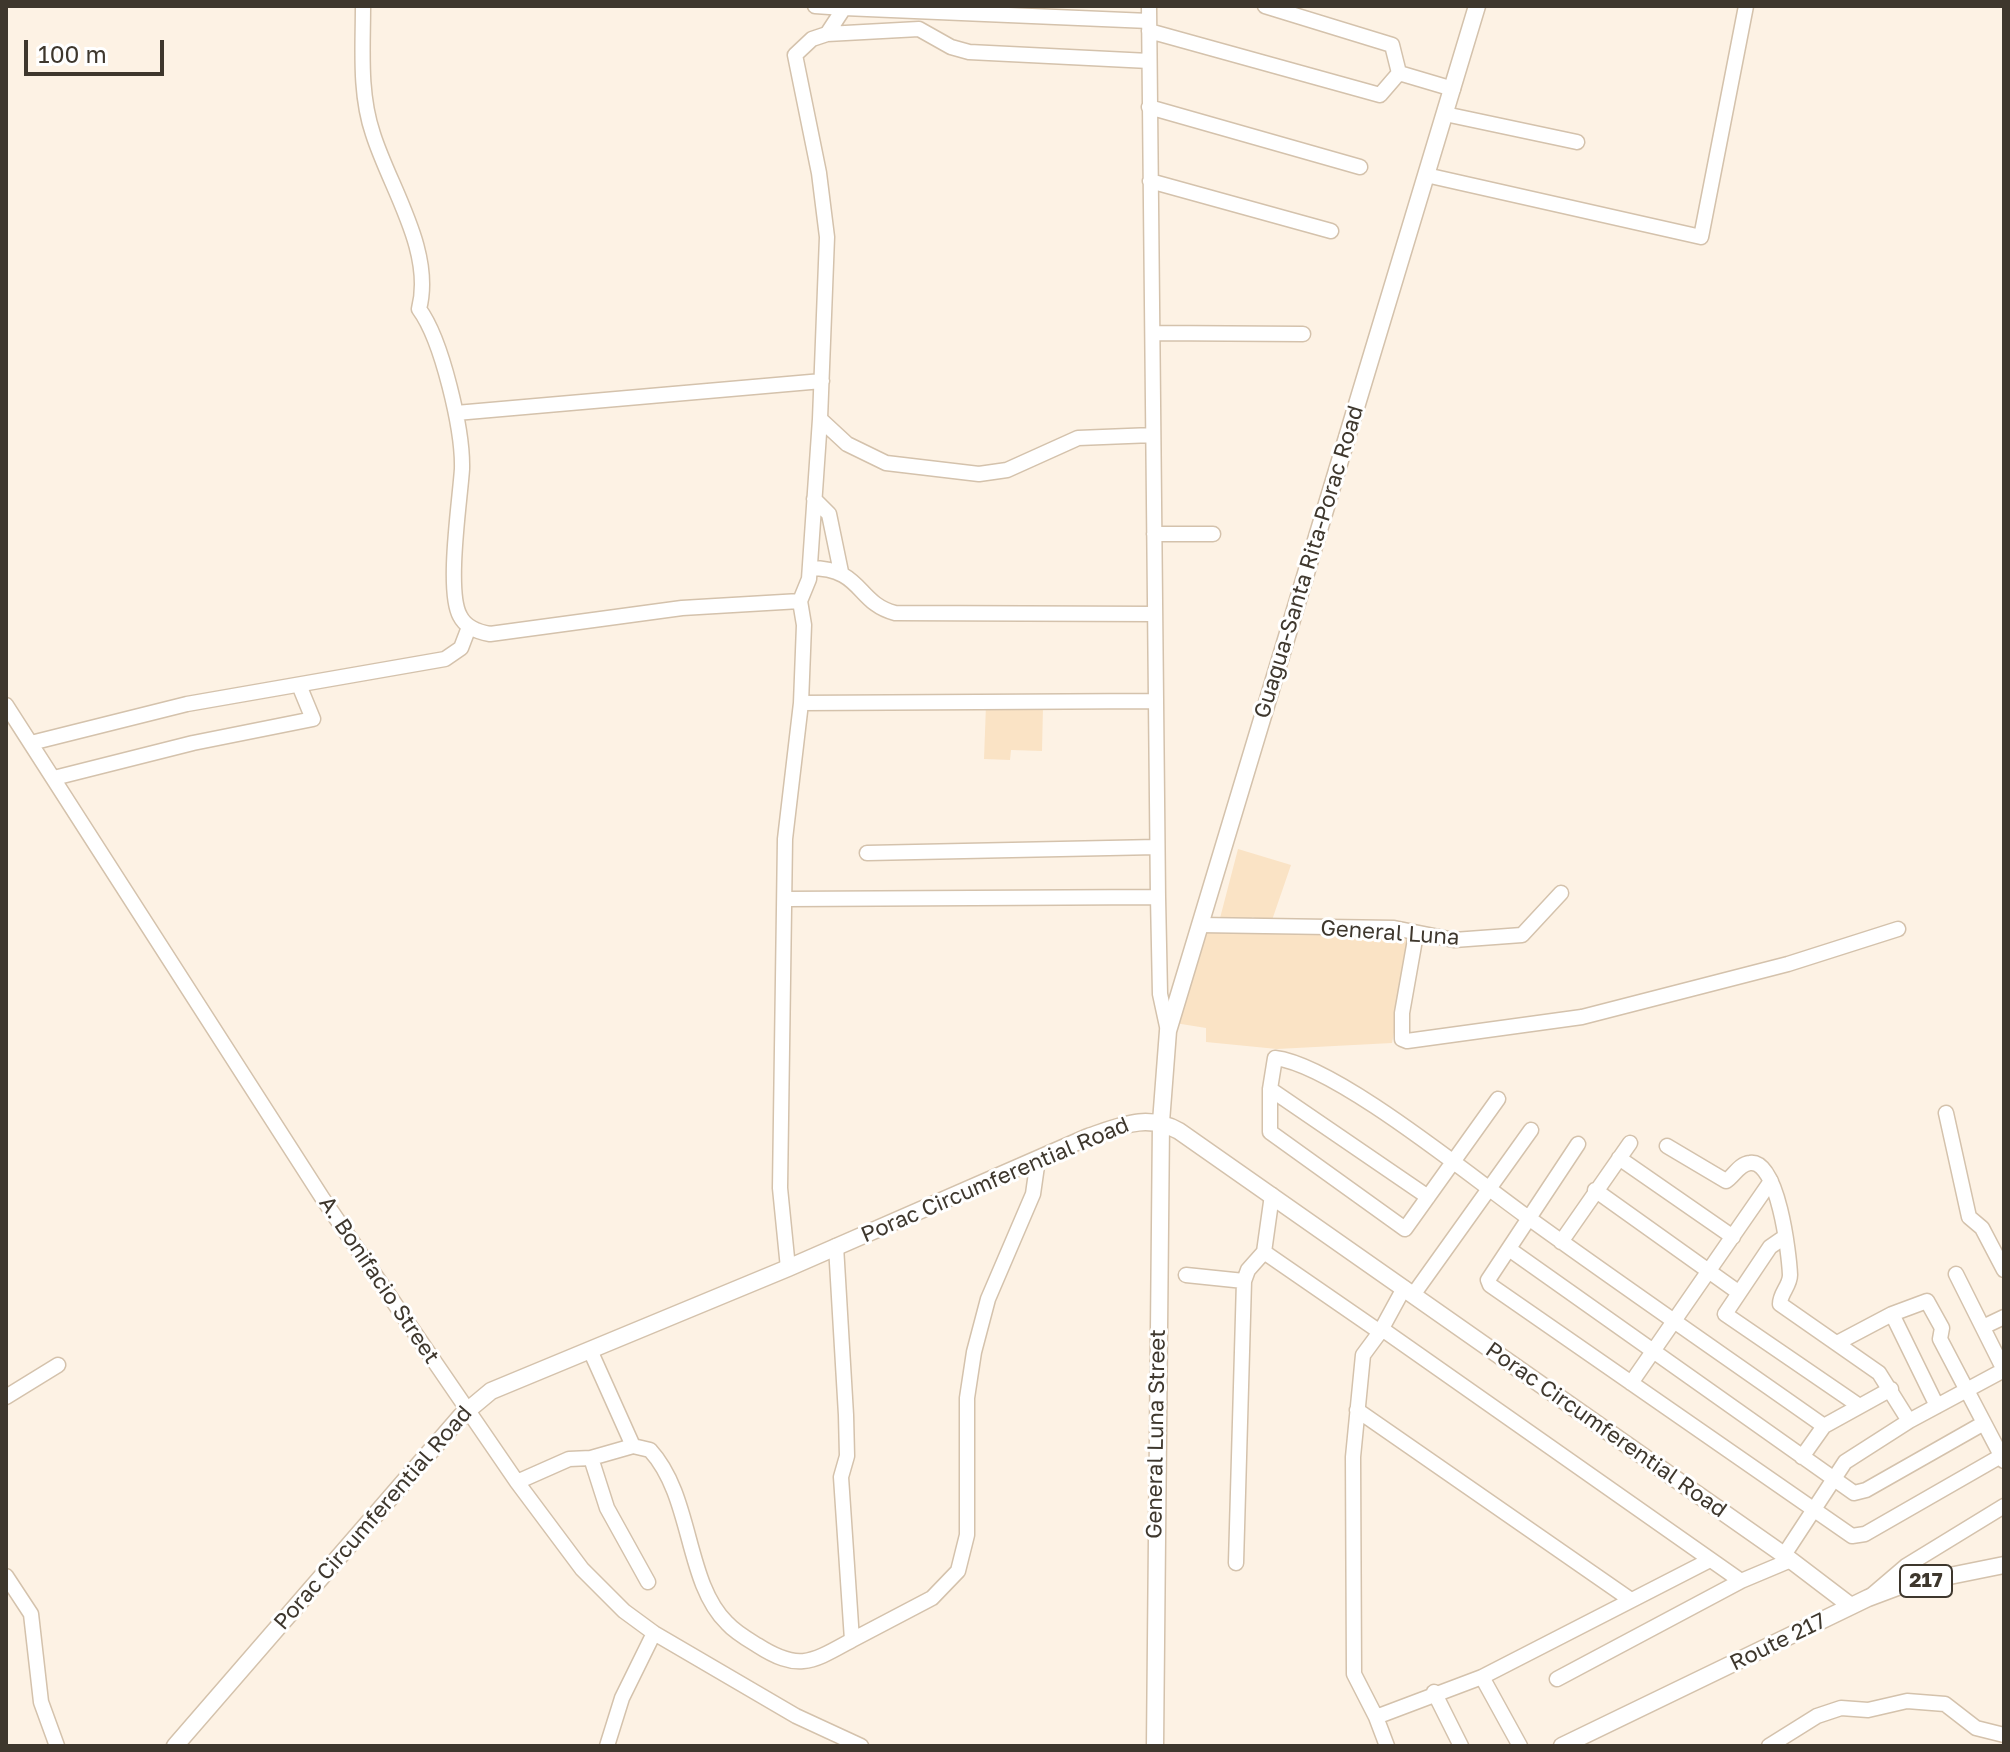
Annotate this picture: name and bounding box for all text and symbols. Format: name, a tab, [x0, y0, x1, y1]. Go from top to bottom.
scale bar	[28, 24, 168, 74]
text: 100 m	[38, 39, 107, 68]
street label: Guagua-Santa Rita-Porac Road	[1249, 403, 1369, 721]
street label: General Luna	[1320, 915, 1460, 951]
street label: Porac Circumferential Road	[857, 1112, 1133, 1248]
street label: A. Bonifacio Street	[313, 1191, 445, 1369]
street label: General Luna Street	[1141, 1329, 1171, 1539]
street label: Porac Circumferential Road	[1480, 1337, 1732, 1523]
street label: Porac Circumferential Road	[268, 1401, 478, 1635]
road number: 217	[1900, 1565, 1952, 1597]
street label: Route 217	[1726, 1607, 1830, 1677]

